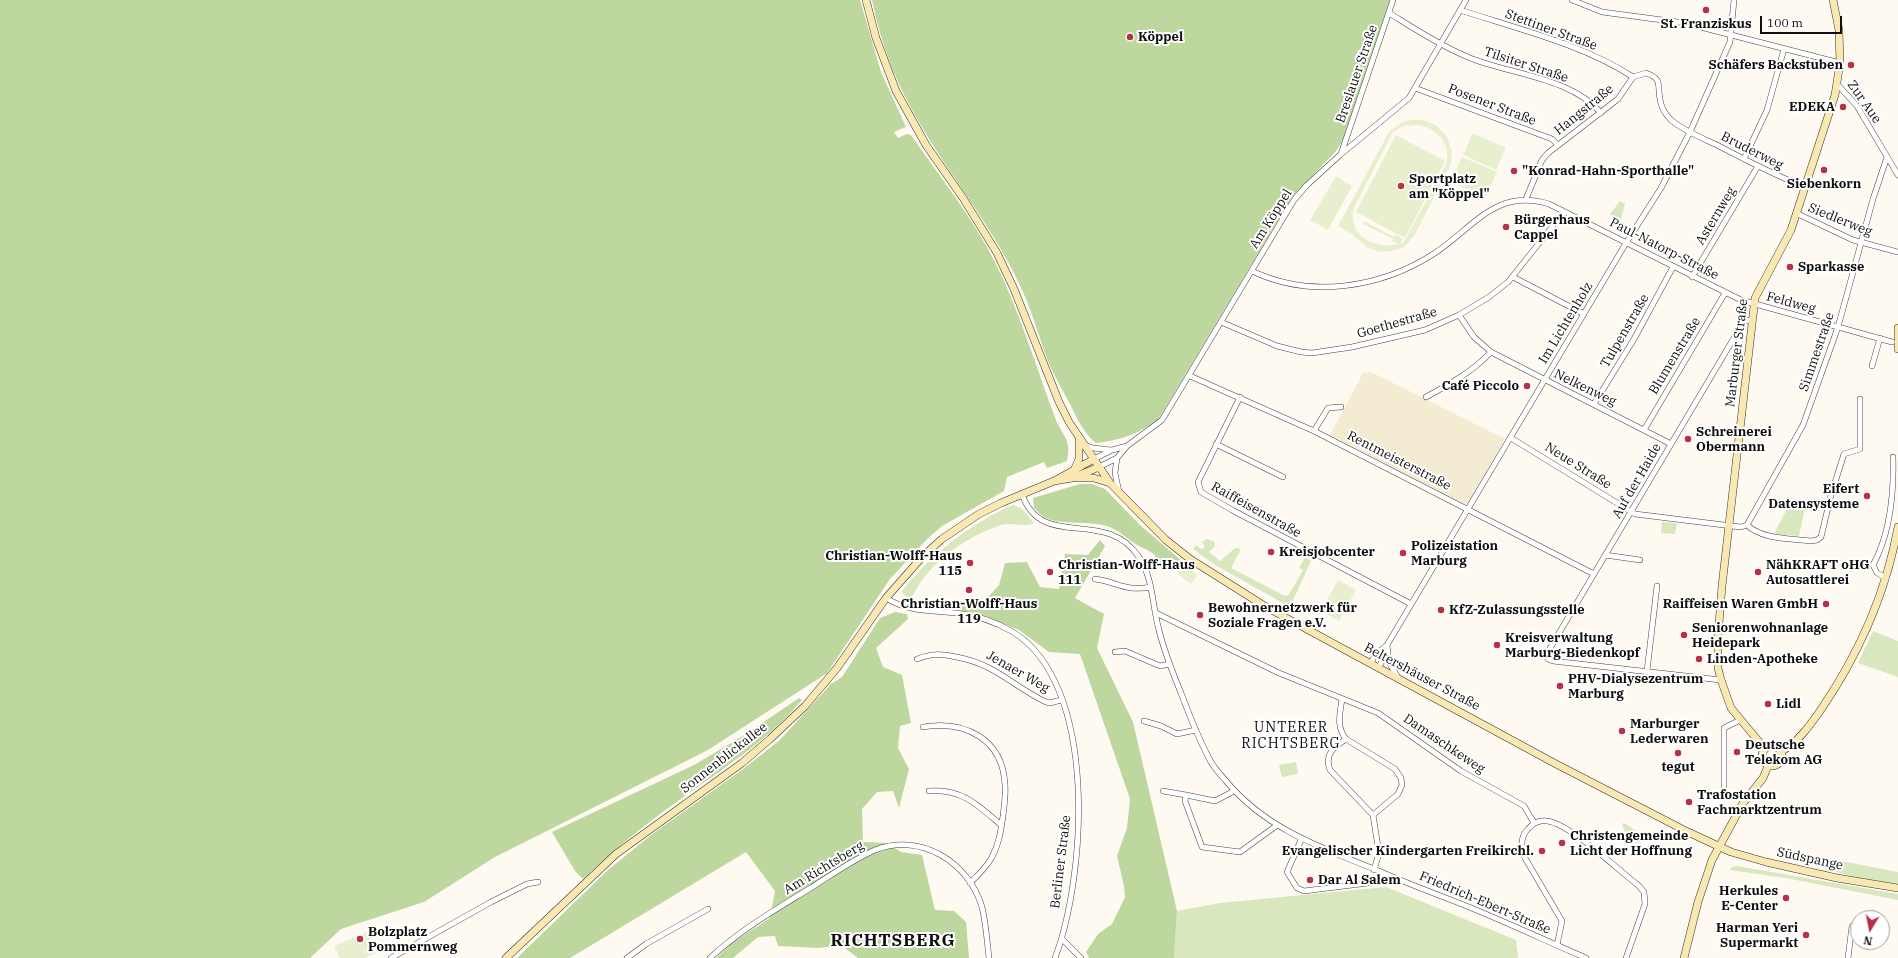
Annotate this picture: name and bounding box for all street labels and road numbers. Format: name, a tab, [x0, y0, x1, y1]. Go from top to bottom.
street label: Stettiner Straße	[1503, 6, 1599, 54]
street label: Breslauer Straße	[1333, 23, 1381, 125]
street label: Tilsiter Straße	[1482, 44, 1570, 86]
street label: Zur Aue	[1844, 78, 1884, 126]
street label: Posener Straße	[1446, 81, 1538, 129]
street label: Hangstraße	[1551, 81, 1617, 139]
street label: Bruderweg	[1718, 129, 1786, 173]
street label: Asternweg	[1693, 184, 1739, 248]
street label: Am Köppel	[1247, 186, 1295, 252]
street label: Siedlerweg	[1806, 200, 1874, 240]
street label: Paul-Natorp-Straße	[1607, 215, 1721, 283]
street label: Im Lichtenholz	[1536, 279, 1596, 367]
street label: Feldweg	[1765, 289, 1817, 317]
street label: Tulpenstraße	[1598, 291, 1652, 371]
street label: Marburger Straße	[1723, 298, 1751, 408]
street label: Goethestraße	[1355, 304, 1439, 342]
street label: Simmestraße	[1796, 310, 1838, 394]
street label: Blumenstraße	[1646, 315, 1704, 397]
street label: Nelkenweg	[1551, 366, 1619, 410]
street label: Rentmeisterstraße	[1344, 428, 1454, 494]
street label: Neue Straße	[1542, 439, 1614, 493]
street label: Auf der Haide	[1609, 441, 1665, 521]
street label: Raiffeisenstraße	[1208, 479, 1304, 541]
street label: Beltershäuser Straße	[1361, 640, 1483, 714]
street label: Jenaer Weg	[984, 648, 1052, 696]
street label: Damaschkeweg	[1400, 711, 1488, 777]
street label: Sonnenblickallee	[678, 719, 770, 797]
street label: Berliner Straße	[1048, 814, 1074, 910]
street label: Am Richtsberg	[781, 838, 867, 898]
street label: Südspange	[1775, 844, 1845, 874]
street label: Friedrich-Ebert-Straße	[1417, 868, 1553, 938]

